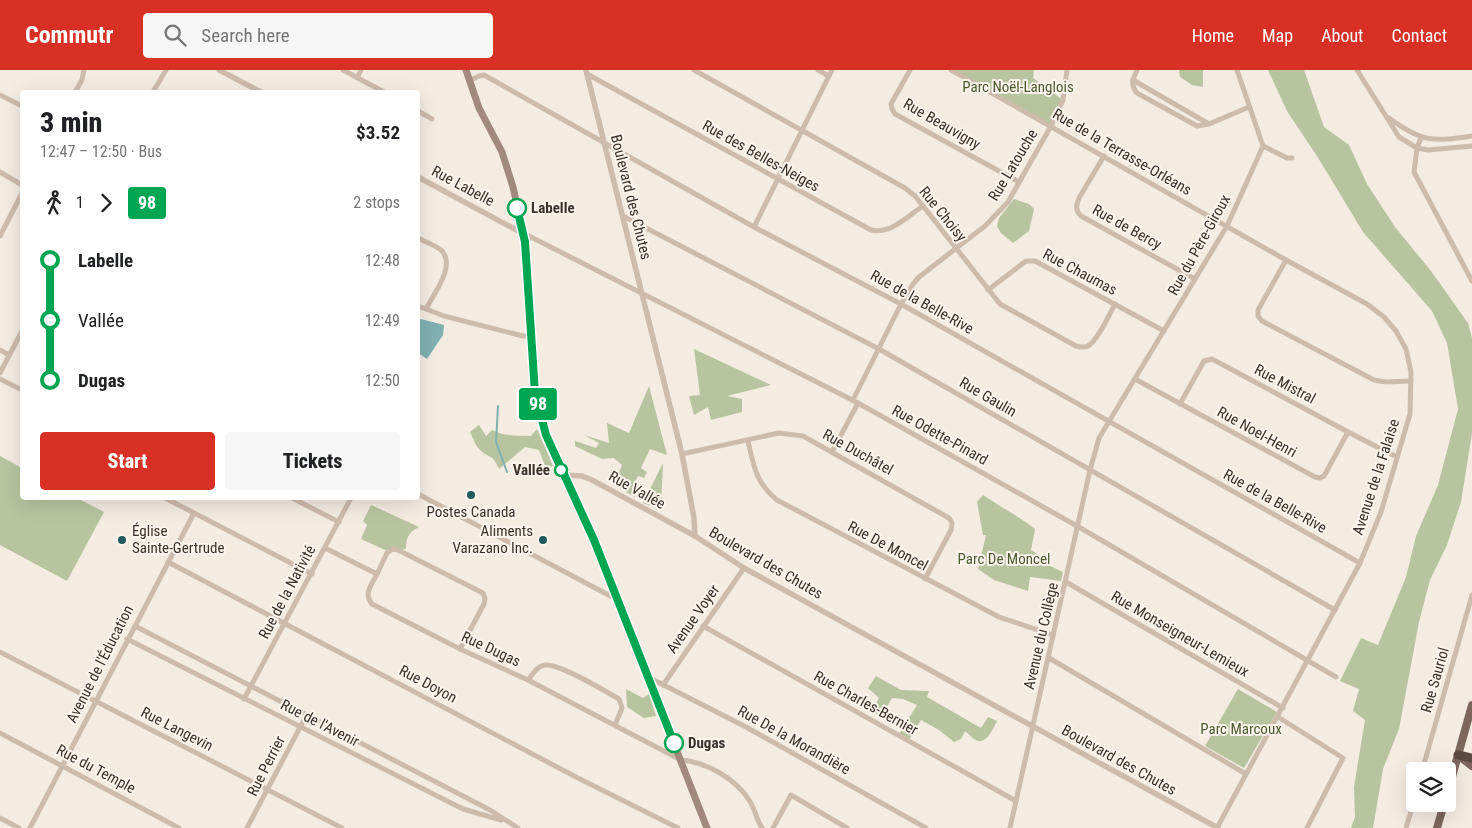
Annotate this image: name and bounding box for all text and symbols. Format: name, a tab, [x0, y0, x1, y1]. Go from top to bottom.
search box	[143, 13, 493, 58]
text: Commutr	[25, 21, 113, 49]
icon: search	[161, 21, 189, 49]
text: Search here	[201, 24, 290, 47]
text: Home	[1192, 25, 1234, 46]
text: Map	[1262, 25, 1293, 46]
text: About	[1321, 25, 1363, 46]
text: Contact	[1391, 25, 1447, 46]
park label: Parc Noël-Langlois	[962, 78, 1074, 96]
street label: Rue Beauvigny	[900, 95, 984, 153]
street label: Rue de la Terrasse-Orléans	[1049, 105, 1195, 199]
text: 3 min	[40, 106, 102, 139]
street label: Rue des Belles-Neiges	[699, 116, 823, 196]
text: $3.52	[356, 121, 400, 144]
street label: Rue Latouche	[985, 126, 1041, 204]
street label: Boulevard des Chutes	[607, 133, 655, 262]
text: 12:47 – 12:50 · Bus	[40, 142, 162, 161]
street label: Rue Labelle	[429, 162, 497, 210]
street label: Rue Choisy	[915, 183, 971, 245]
icon: walk	[40, 189, 68, 217]
icon: forward	[92, 189, 120, 217]
street label: Rue du Père-Giroux	[1164, 191, 1234, 298]
text: 98	[138, 192, 156, 213]
text: 1	[76, 193, 84, 212]
text: 2 stops	[353, 193, 400, 212]
marker: Labelle	[507, 198, 527, 218]
place label: Labelle	[531, 199, 575, 217]
street label: Rue de Bercy	[1089, 201, 1165, 253]
street label: Rue Chaumas	[1040, 245, 1120, 299]
text: Labelle	[78, 249, 133, 272]
text: 12:48	[365, 251, 400, 270]
street label: Rue de la Belle-Rive	[867, 266, 977, 338]
text: Vallée	[78, 309, 124, 332]
text: 12:49	[365, 311, 400, 330]
street label: Rue Mistral	[1251, 360, 1319, 408]
text: Dugas	[78, 369, 125, 392]
text: 12:50	[365, 371, 400, 390]
street label: Rue Gaulin	[956, 373, 1020, 421]
line badge: 98	[516, 388, 560, 420]
text: 98	[529, 393, 547, 414]
street label: Rue Odette-Pinard	[889, 401, 991, 469]
street label: Rue Noel-Henri	[1214, 403, 1300, 461]
street label: Avenue de la Falaise	[1349, 417, 1403, 537]
street label: Rue Duchâtel	[820, 425, 896, 479]
button: Start	[40, 432, 215, 490]
button: Tickets	[225, 432, 400, 490]
place label: Vallée	[513, 461, 550, 479]
marker: Vallée	[554, 463, 568, 477]
street label: Rue de la Belle-Rive	[1220, 465, 1330, 537]
street label: Rue Vallée	[606, 467, 668, 513]
marker: Postes Canada	[465, 489, 477, 501]
place label: Postes Canada	[426, 503, 516, 521]
street label: Rue De Moncel	[845, 517, 931, 575]
place label: Église Sainte-Gertrude	[132, 522, 224, 557]
place label: Aliments Varazano Inc.	[452, 522, 533, 557]
street label: Boulevard des Chutes	[706, 523, 826, 603]
marker: Église Sainte-Gertrude	[116, 534, 128, 546]
marker: Aliments Varazano Inc.	[537, 534, 549, 546]
street label: Rue de la Nativité	[255, 542, 319, 642]
park label: Parc De Moncel	[958, 550, 1050, 568]
street label: Avenue Voyer	[663, 581, 724, 657]
street label: Avenue du Collège	[1020, 581, 1062, 691]
street label: Rue Monseigneur-Lemieux	[1108, 587, 1252, 681]
street label: Avenue de l'Éducation	[63, 602, 137, 726]
street label: Rue Dugas	[459, 628, 523, 671]
street label: Rue Sauriol	[1417, 645, 1453, 715]
street label: Rue Doyon	[396, 661, 460, 707]
street label: Rue Charles-Bernier	[811, 667, 922, 739]
street label: Rue de l'Avenir	[278, 696, 363, 751]
street label: Rue De la Morandière	[735, 702, 853, 778]
street label: Rue Langevin	[138, 703, 216, 755]
park label: Parc Marcoux	[1200, 720, 1282, 738]
street label: Boulevard des Chutes	[1059, 721, 1180, 799]
street label: Rue Perrier	[243, 733, 289, 799]
marker: Dugas	[664, 733, 684, 753]
place label: Dugas	[688, 734, 725, 752]
street label: Rue du Temple	[53, 741, 139, 797]
map controls	[1406, 762, 1456, 812]
button: layers	[1406, 762, 1456, 812]

